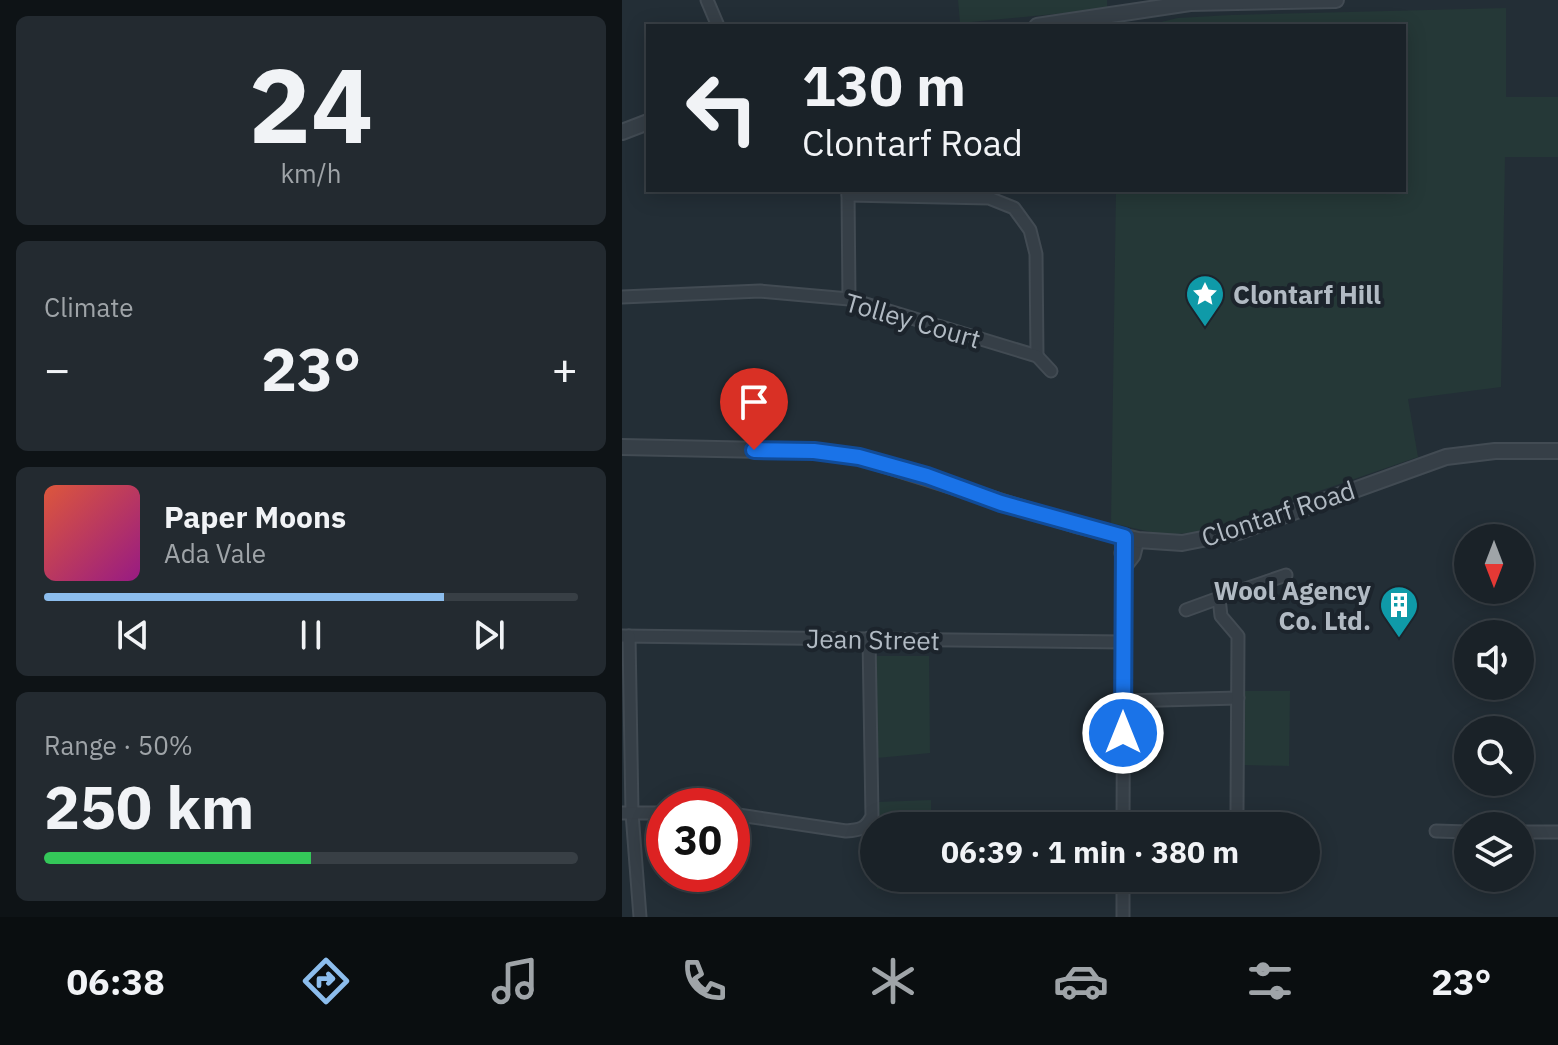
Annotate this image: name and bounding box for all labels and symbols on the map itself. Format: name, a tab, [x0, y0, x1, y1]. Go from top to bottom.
place icon: Clontarf Hill	[1184, 273, 1226, 328]
place label: Clontarf Hill	[1233, 277, 1381, 311]
street label: Tolley Court	[841, 284, 985, 356]
pin	[720, 368, 788, 450]
street label: Clontarf Road	[1197, 472, 1359, 554]
north arrow	[1454, 524, 1534, 604]
place label: Wool Agency Co. Ltd.	[1214, 573, 1371, 637]
building icon: Wool Agency Co. Ltd.	[1378, 584, 1420, 639]
street label: Jean Street	[806, 621, 940, 657]
position arrow	[1081, 691, 1165, 775]
speed limit sign: 30	[646, 788, 750, 892]

